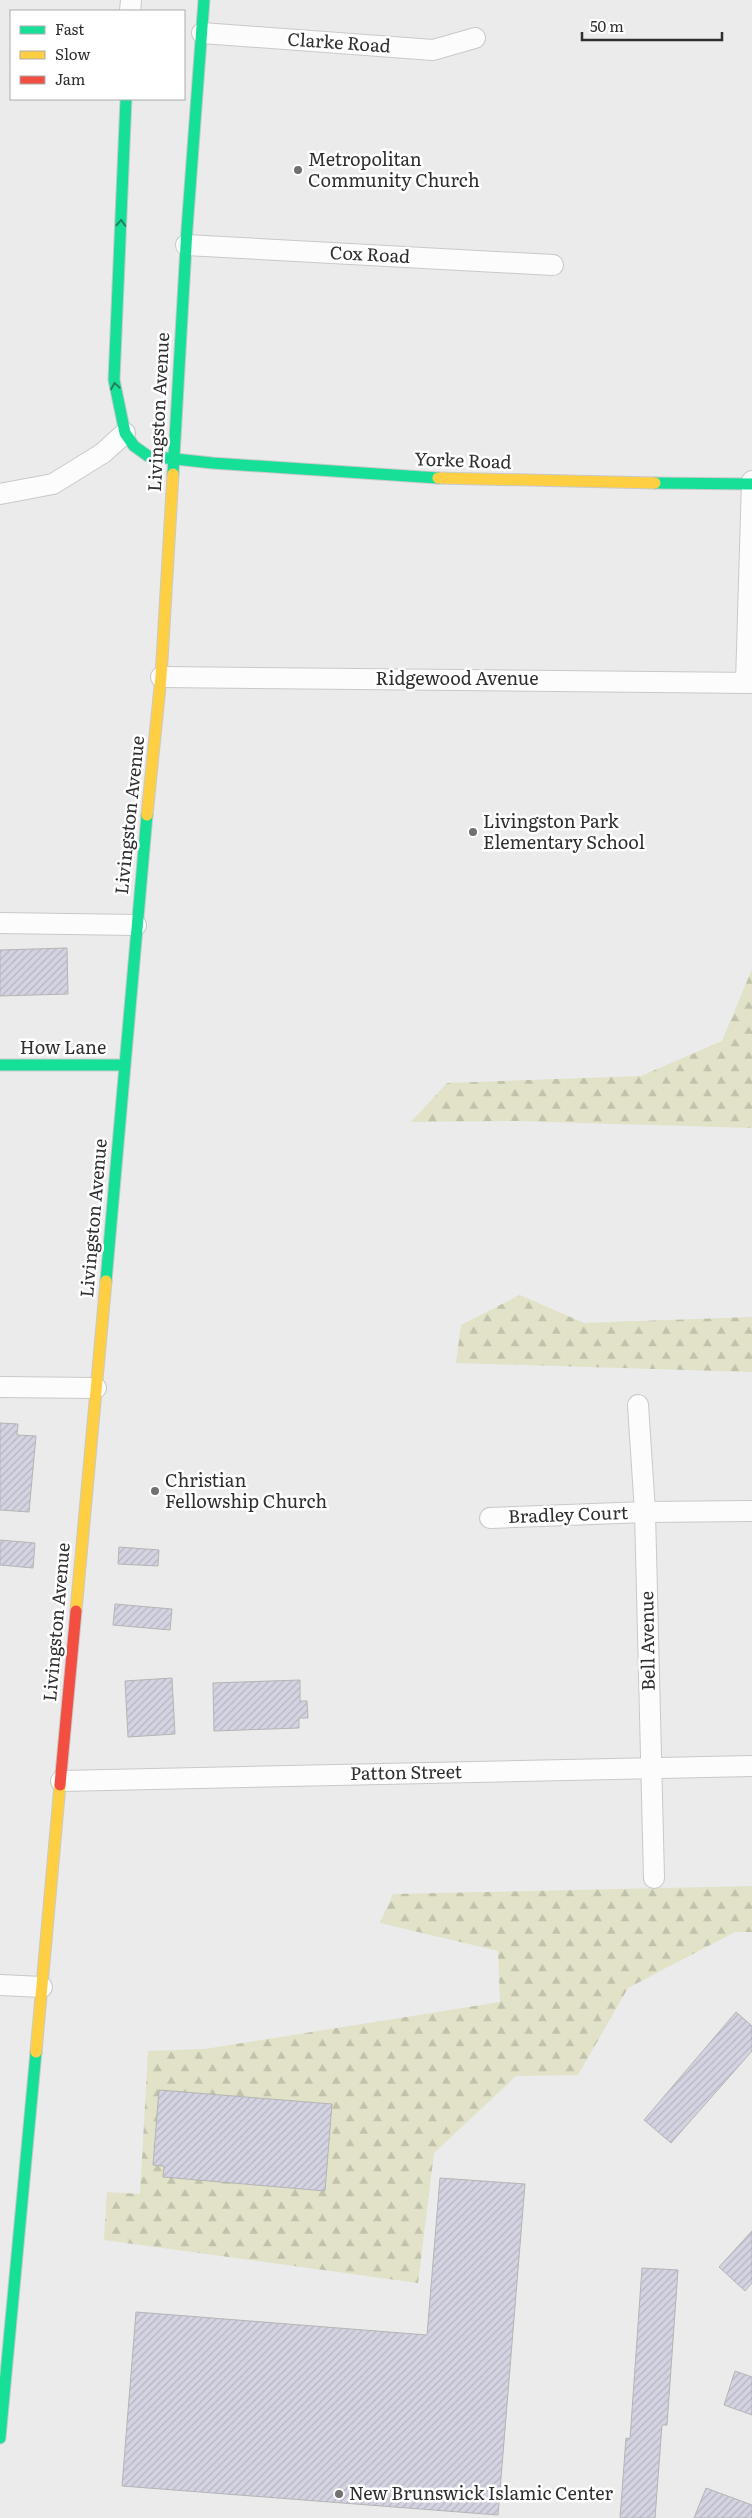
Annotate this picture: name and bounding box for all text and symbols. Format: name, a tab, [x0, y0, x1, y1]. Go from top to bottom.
legend	[10, 10, 185, 100]
scale bar	[582, 10, 722, 42]
text: 50 m	[590, 14, 624, 37]
text: Fast	[55, 17, 84, 40]
street label: Clarke Road	[287, 24, 392, 59]
text: Slow	[55, 42, 90, 65]
text: Jam	[55, 67, 86, 90]
place label: Metropolitan Community Church	[308, 145, 480, 193]
marker: Metropolitan Community Church	[292, 164, 304, 176]
one-way arrow	[115, 219, 126, 227]
street label: Cox Road	[329, 238, 411, 269]
street label: Livingston Avenue	[140, 332, 175, 492]
one-way arrow	[111, 381, 121, 390]
street label: Yorke Road	[414, 444, 512, 475]
street label: Ridgewood Avenue	[375, 664, 539, 691]
street label: Livingston Avenue	[107, 734, 150, 896]
place label: Livingston Park Elementary School	[483, 807, 645, 855]
marker: Livingston Park Elementary School	[467, 826, 479, 838]
street label: How Lane	[20, 1033, 106, 1060]
street label: Livingston Avenue	[72, 1137, 113, 1298]
place label: Christian Fellowship Church	[165, 1466, 327, 1514]
marker: Christian Fellowship Church	[149, 1485, 161, 1497]
street label: Bradley Court	[507, 1498, 629, 1529]
street label: Livingston Avenue	[35, 1541, 76, 1702]
street label: Bell Avenue	[632, 1591, 661, 1691]
street label: Patton Street	[350, 1757, 463, 1786]
place label: New Brunswick Islamic Center	[349, 2479, 613, 2506]
marker: New Brunswick Islamic Center	[333, 2488, 345, 2500]

